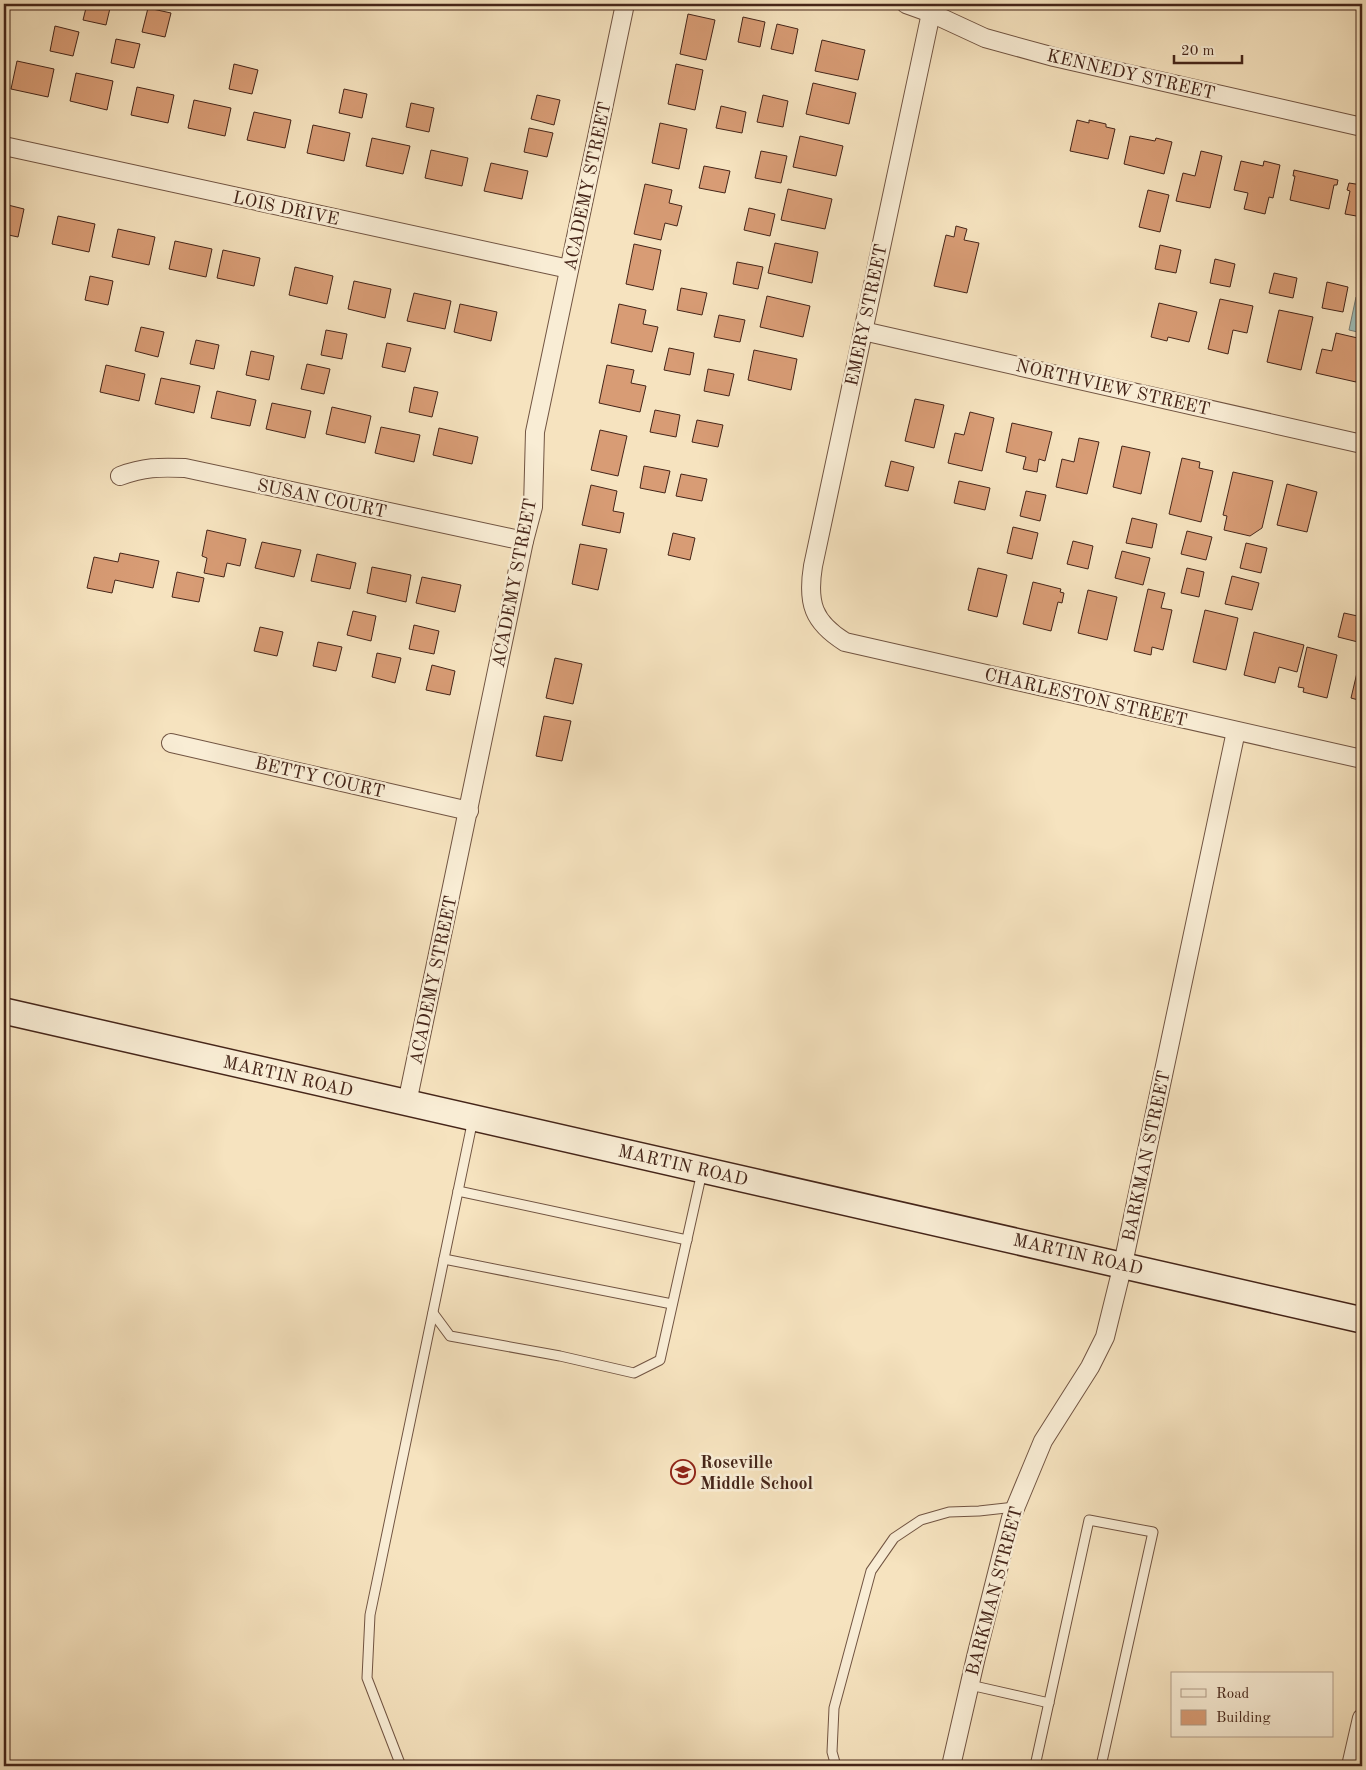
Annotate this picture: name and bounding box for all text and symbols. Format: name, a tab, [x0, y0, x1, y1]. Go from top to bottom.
scale bar	[1174, 32, 1241, 64]
text: 20 m	[1181, 44, 1215, 59]
street label: KENNEDY STREET	[1045, 47, 1217, 103]
street label: ACADEMY STREET	[561, 100, 615, 272]
street label: LOIS DRIVE	[231, 189, 341, 229]
street label: EMERY STREET	[843, 243, 891, 388]
street label: NORTHVIEW STREET	[1014, 357, 1212, 419]
street label: SUSAN COURT	[255, 476, 388, 522]
street label: ACADEMY STREET	[490, 497, 540, 669]
street label: CHARLESTON STREET	[983, 666, 1189, 730]
street label: BETTY COURT	[253, 754, 386, 802]
street label: ACADEMY STREET	[407, 894, 461, 1066]
street label: MARTIN ROAD	[221, 1053, 354, 1101]
street label: BARKMAN STREET	[1120, 1069, 1174, 1243]
street label: MARTIN ROAD	[616, 1142, 749, 1190]
street label: MARTIN ROAD	[1011, 1231, 1144, 1279]
place label: Roseville Middle School	[700, 1454, 814, 1493]
school or university icon: Roseville Middle School	[670, 1459, 696, 1485]
street label: BARKMAN STREET	[964, 1505, 1026, 1678]
legend	[1171, 1672, 1334, 1738]
text: Road	[1216, 1687, 1250, 1702]
text: Building	[1216, 1711, 1271, 1726]

